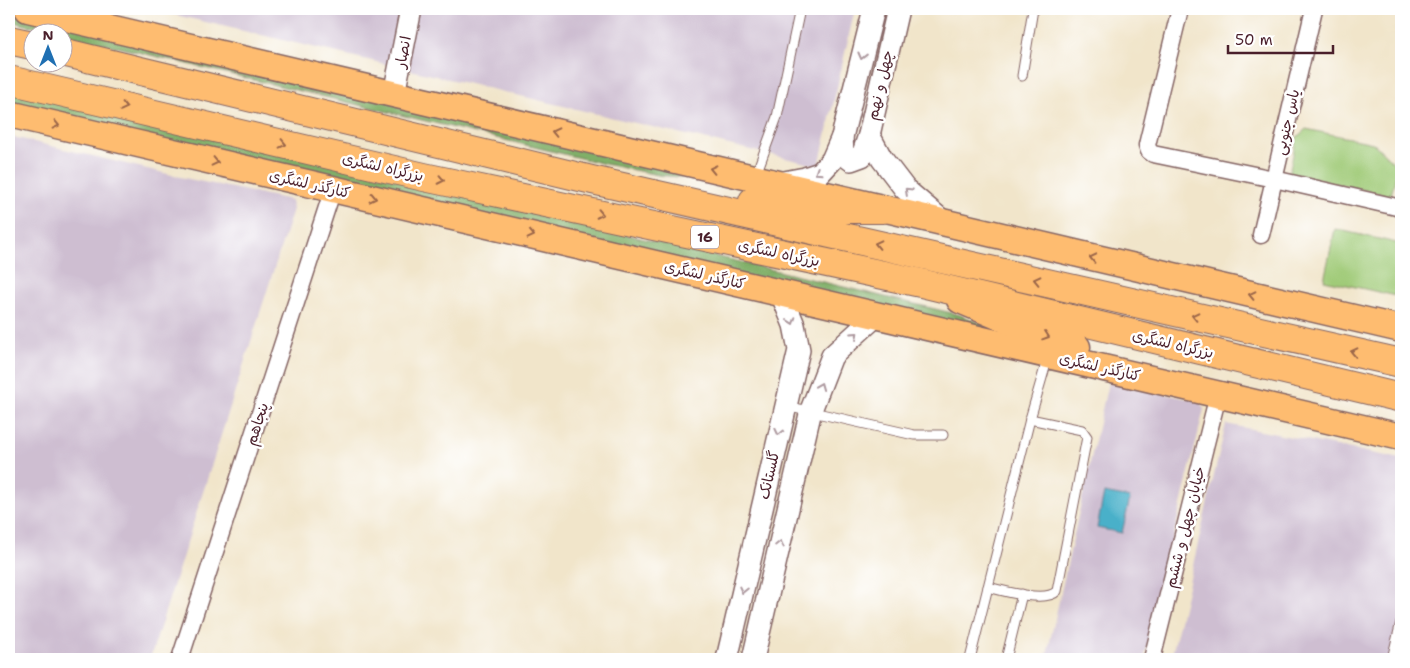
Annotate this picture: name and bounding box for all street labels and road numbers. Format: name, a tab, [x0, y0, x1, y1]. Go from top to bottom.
street label: انصار	[390, 34, 416, 71]
street label: چهل و نهم	[862, 48, 900, 122]
street label: یاس جنوبی	[1270, 87, 1304, 157]
street label: بزرگراه لشگری	[340, 148, 426, 186]
street label: کنارگذر لشگری	[267, 165, 353, 203]
road number: 16	[691, 226, 719, 248]
street label: بزرگراه لشگری	[736, 235, 822, 271]
street label: کنارگذر لشگری	[662, 256, 748, 294]
street label: بزرگراه لشگری	[1130, 325, 1216, 363]
street label: کنارگذر لشگری	[1057, 348, 1143, 386]
street label: پنجاهم	[241, 400, 275, 449]
street label: گلستانک	[754, 449, 784, 501]
street label: خیابان چهل و ششم	[1160, 464, 1212, 590]

